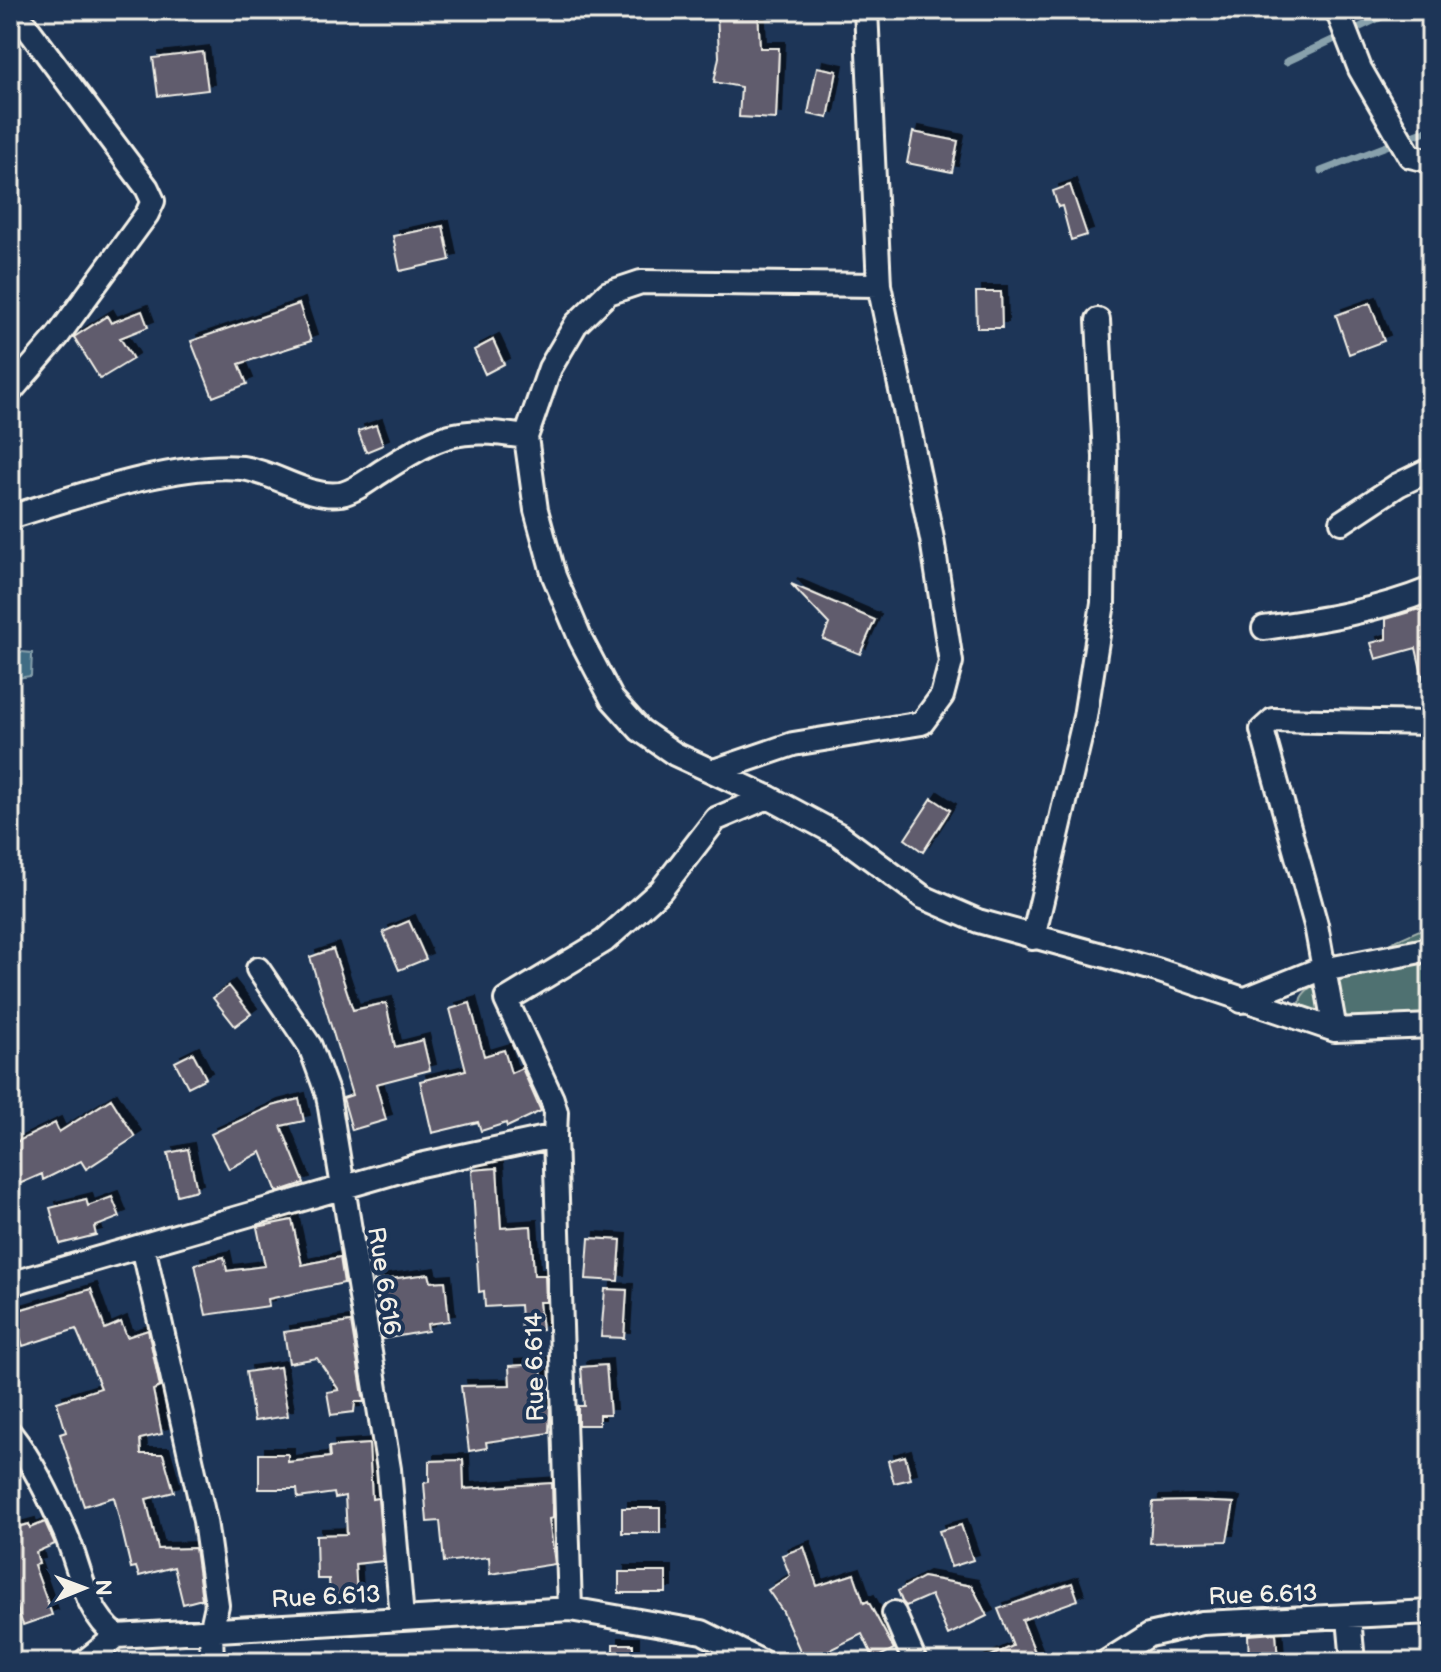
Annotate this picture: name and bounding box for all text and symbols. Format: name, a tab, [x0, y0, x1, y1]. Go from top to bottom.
street label: Rue 6.616	[361, 1225, 407, 1337]
street label: Rue 6.614	[520, 1312, 550, 1422]
north arrow	[44, 1548, 124, 1628]
text: N	[89, 1579, 116, 1596]
street label: Rue 6.613	[1208, 1579, 1318, 1611]
street label: Rue 6.613	[271, 1580, 381, 1614]

